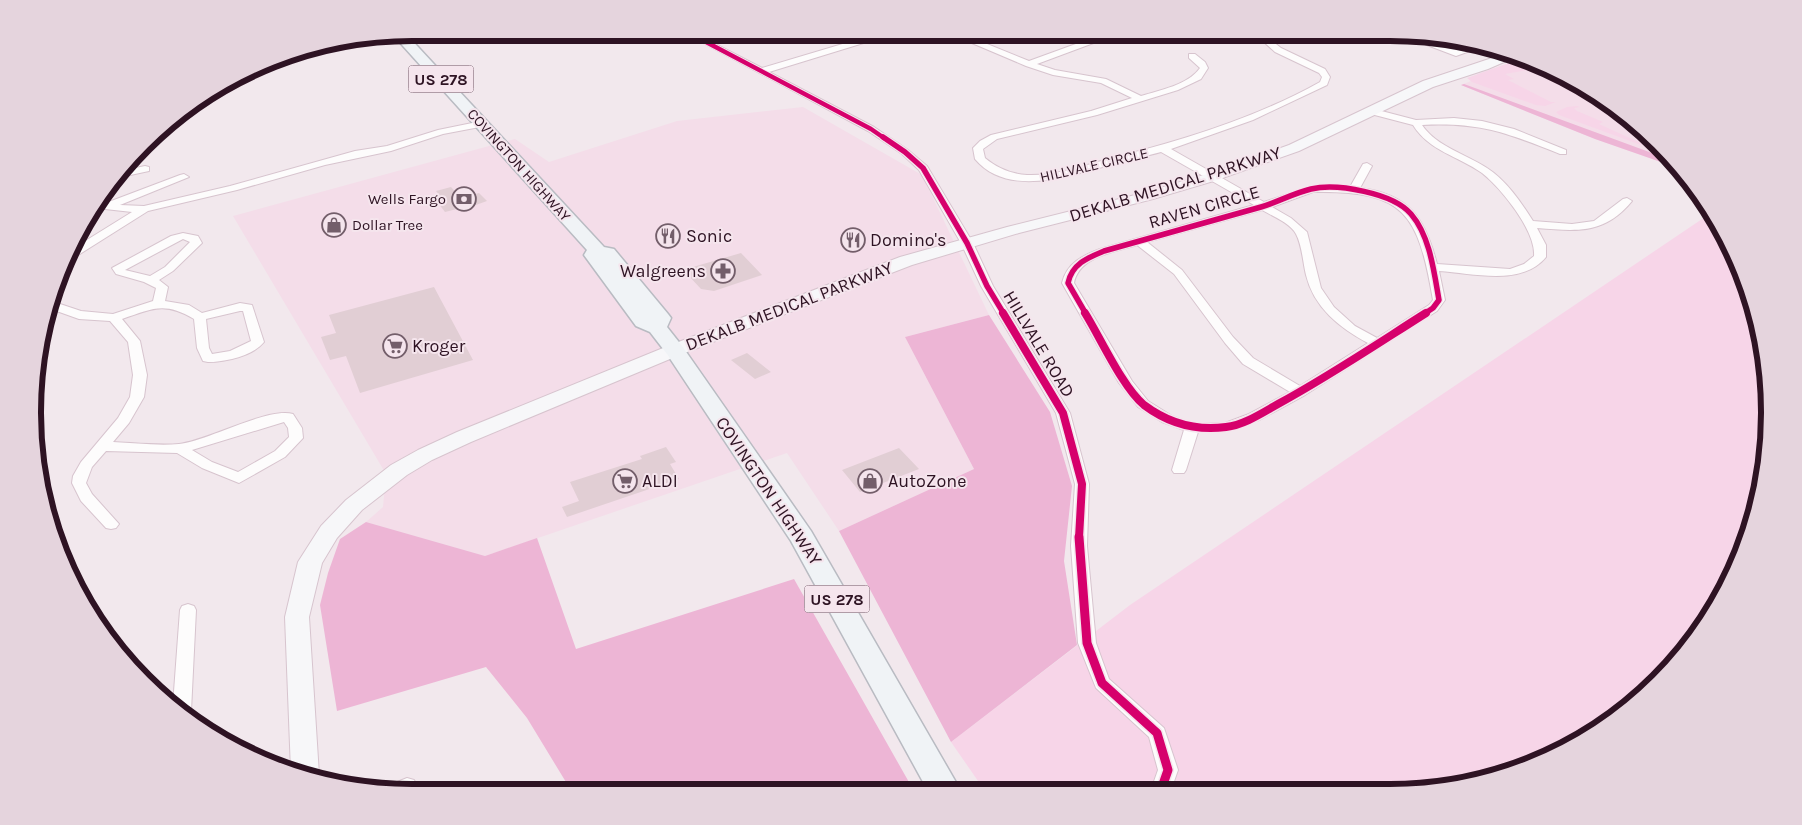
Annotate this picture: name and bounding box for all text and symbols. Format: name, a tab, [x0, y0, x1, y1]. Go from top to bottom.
road number: US 278	[408, 66, 474, 92]
street label: COVINGTON HIGHWAY	[464, 105, 575, 226]
street label: DEKALB MEDICAL PARKWAY	[1066, 141, 1284, 227]
street label: HILLVALE CIRCLE	[1038, 144, 1150, 186]
street label: RAVEN CIRCLE	[1146, 181, 1262, 233]
bank icon: Wells Fargo	[451, 186, 477, 212]
place label: Wells Fargo	[368, 190, 446, 208]
shop icon: Dollar Tree	[321, 212, 347, 238]
place label: Dollar Tree	[352, 216, 423, 234]
restaurant icon: Sonic	[655, 223, 681, 249]
place label: Sonic	[686, 225, 732, 247]
restaurant icon: Domino's	[840, 227, 866, 253]
place label: Domino's	[870, 229, 947, 251]
street label: DEKALB MEDICAL PARKWAY	[682, 256, 896, 356]
pharmacy icon: Walgreens	[710, 258, 736, 284]
place label: Walgreens	[620, 260, 706, 282]
street label: HILLVALE ROAD	[998, 287, 1080, 401]
supermarket icon: Kroger	[382, 333, 408, 359]
place label: Kroger	[412, 335, 466, 357]
street label: COVINGTON HIGHWAY	[711, 412, 827, 570]
supermarket icon: ALDI	[612, 468, 638, 494]
shop icon: AutoZone	[857, 468, 883, 494]
place label: ALDI	[642, 470, 678, 492]
place label: AutoZone	[888, 470, 966, 492]
road number: US 278	[804, 586, 870, 612]

